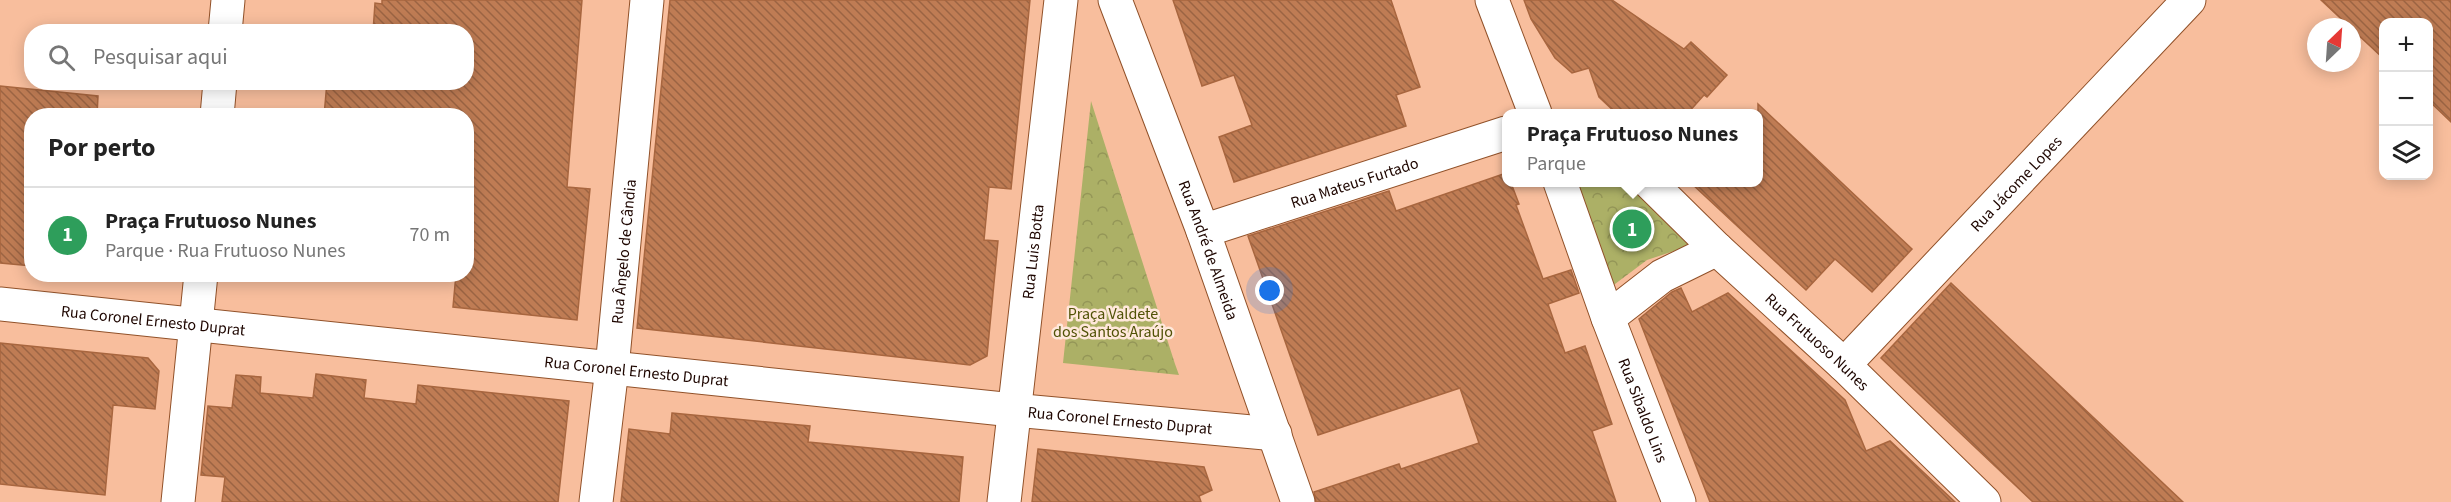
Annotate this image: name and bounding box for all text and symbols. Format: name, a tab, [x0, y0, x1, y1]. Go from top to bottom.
north arrow	[2307, 18, 2361, 72]
map controls	[2379, 18, 2433, 180]
button: +	[2379, 18, 2433, 72]
search box	[24, 24, 474, 90]
icon: search	[45, 41, 78, 74]
text: Pesquisar aqui	[93, 41, 228, 73]
button: −	[2379, 72, 2433, 126]
popup	[1502, 109, 1763, 187]
text: Praça Frutuoso Nunes	[1527, 118, 1738, 150]
button: layers	[2379, 126, 2433, 180]
text: Por perto	[48, 129, 156, 166]
street label: Rua Jácome Lopes	[1966, 131, 2067, 237]
text: Parque	[1527, 150, 1586, 178]
street label: Rua Mateus Furtado	[1288, 152, 1421, 214]
street label: Rua André de Almeida	[1173, 177, 1243, 323]
street label: Rua Ângelo de Cândia	[606, 178, 642, 325]
street label: Rua Luis Botta	[1017, 203, 1050, 300]
text: Praça Frutuoso Nunes	[105, 205, 316, 237]
pin: 1	[1612, 206, 1652, 252]
text: 1	[62, 221, 73, 249]
text: 70 m	[410, 221, 450, 249]
text: Parque · Rua Frutuoso Nunes	[105, 237, 346, 265]
your location	[1255, 276, 1284, 305]
street label: Rua Frutuoso Nunes	[1760, 288, 1874, 396]
street label: Rua Coronel Ernesto Duprat	[60, 300, 247, 342]
park label: Praça Valdete dos Santos Araújo	[1053, 303, 1173, 343]
street label: Rua Coronel Ernesto Duprat	[543, 351, 730, 392]
street label: Rua Sibaldo Lins	[1612, 355, 1673, 466]
street label: Rua Coronel Ernesto Duprat	[1027, 401, 1214, 440]

